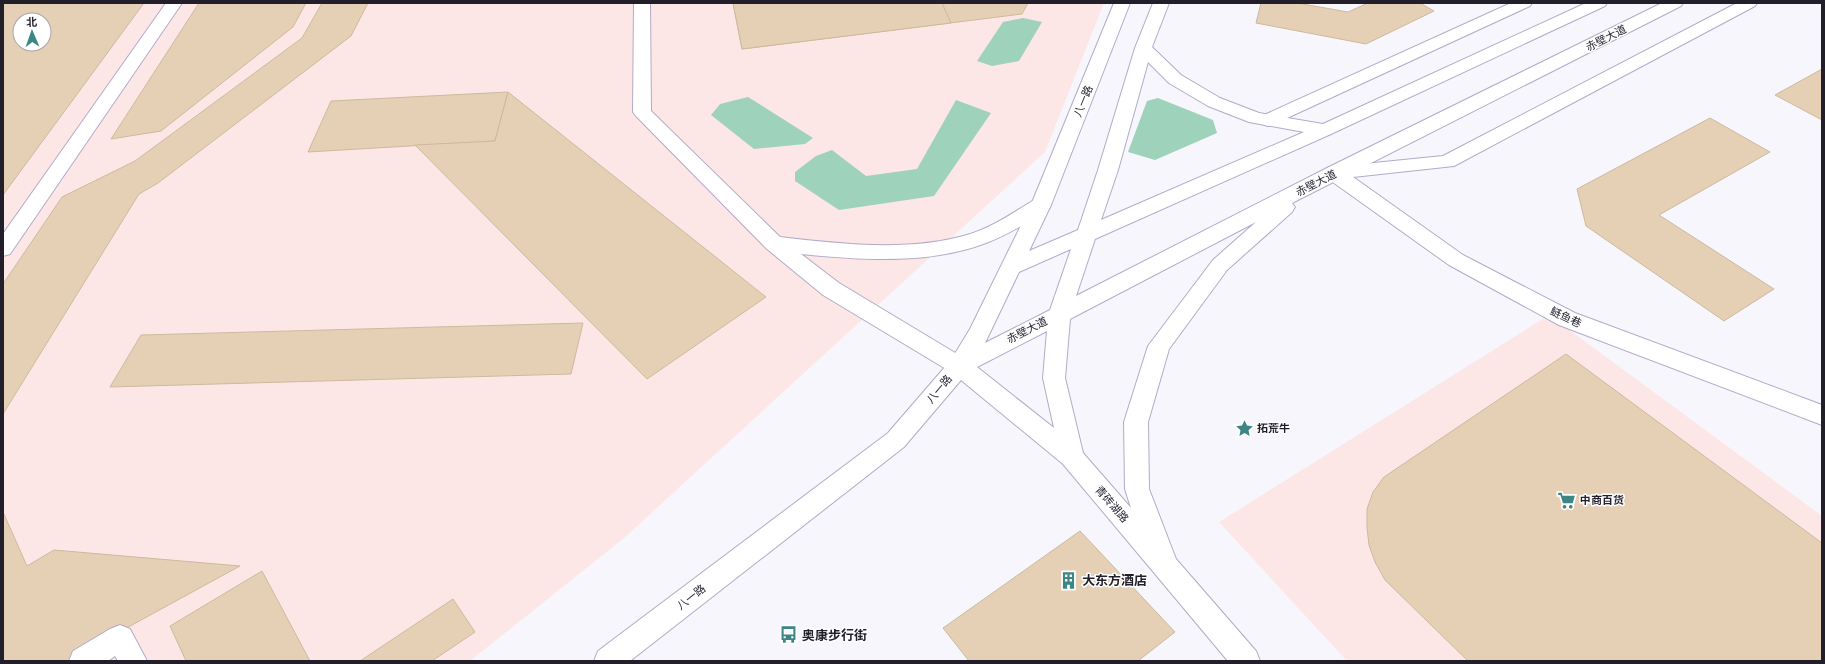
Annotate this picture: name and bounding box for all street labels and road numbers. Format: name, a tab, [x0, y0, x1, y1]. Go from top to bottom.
street label: 赤壁大道	[1583, 22, 1629, 54]
street label: 八一路	[1070, 83, 1096, 119]
street label: 赤壁大道	[1293, 167, 1339, 199]
street label: 鲢鱼巷	[1548, 304, 1584, 330]
street label: 赤壁大道	[1004, 314, 1050, 346]
street label: 八一路	[923, 372, 955, 406]
street label: 青砖湖路	[1092, 483, 1132, 525]
street label: 八一路	[674, 581, 708, 613]

